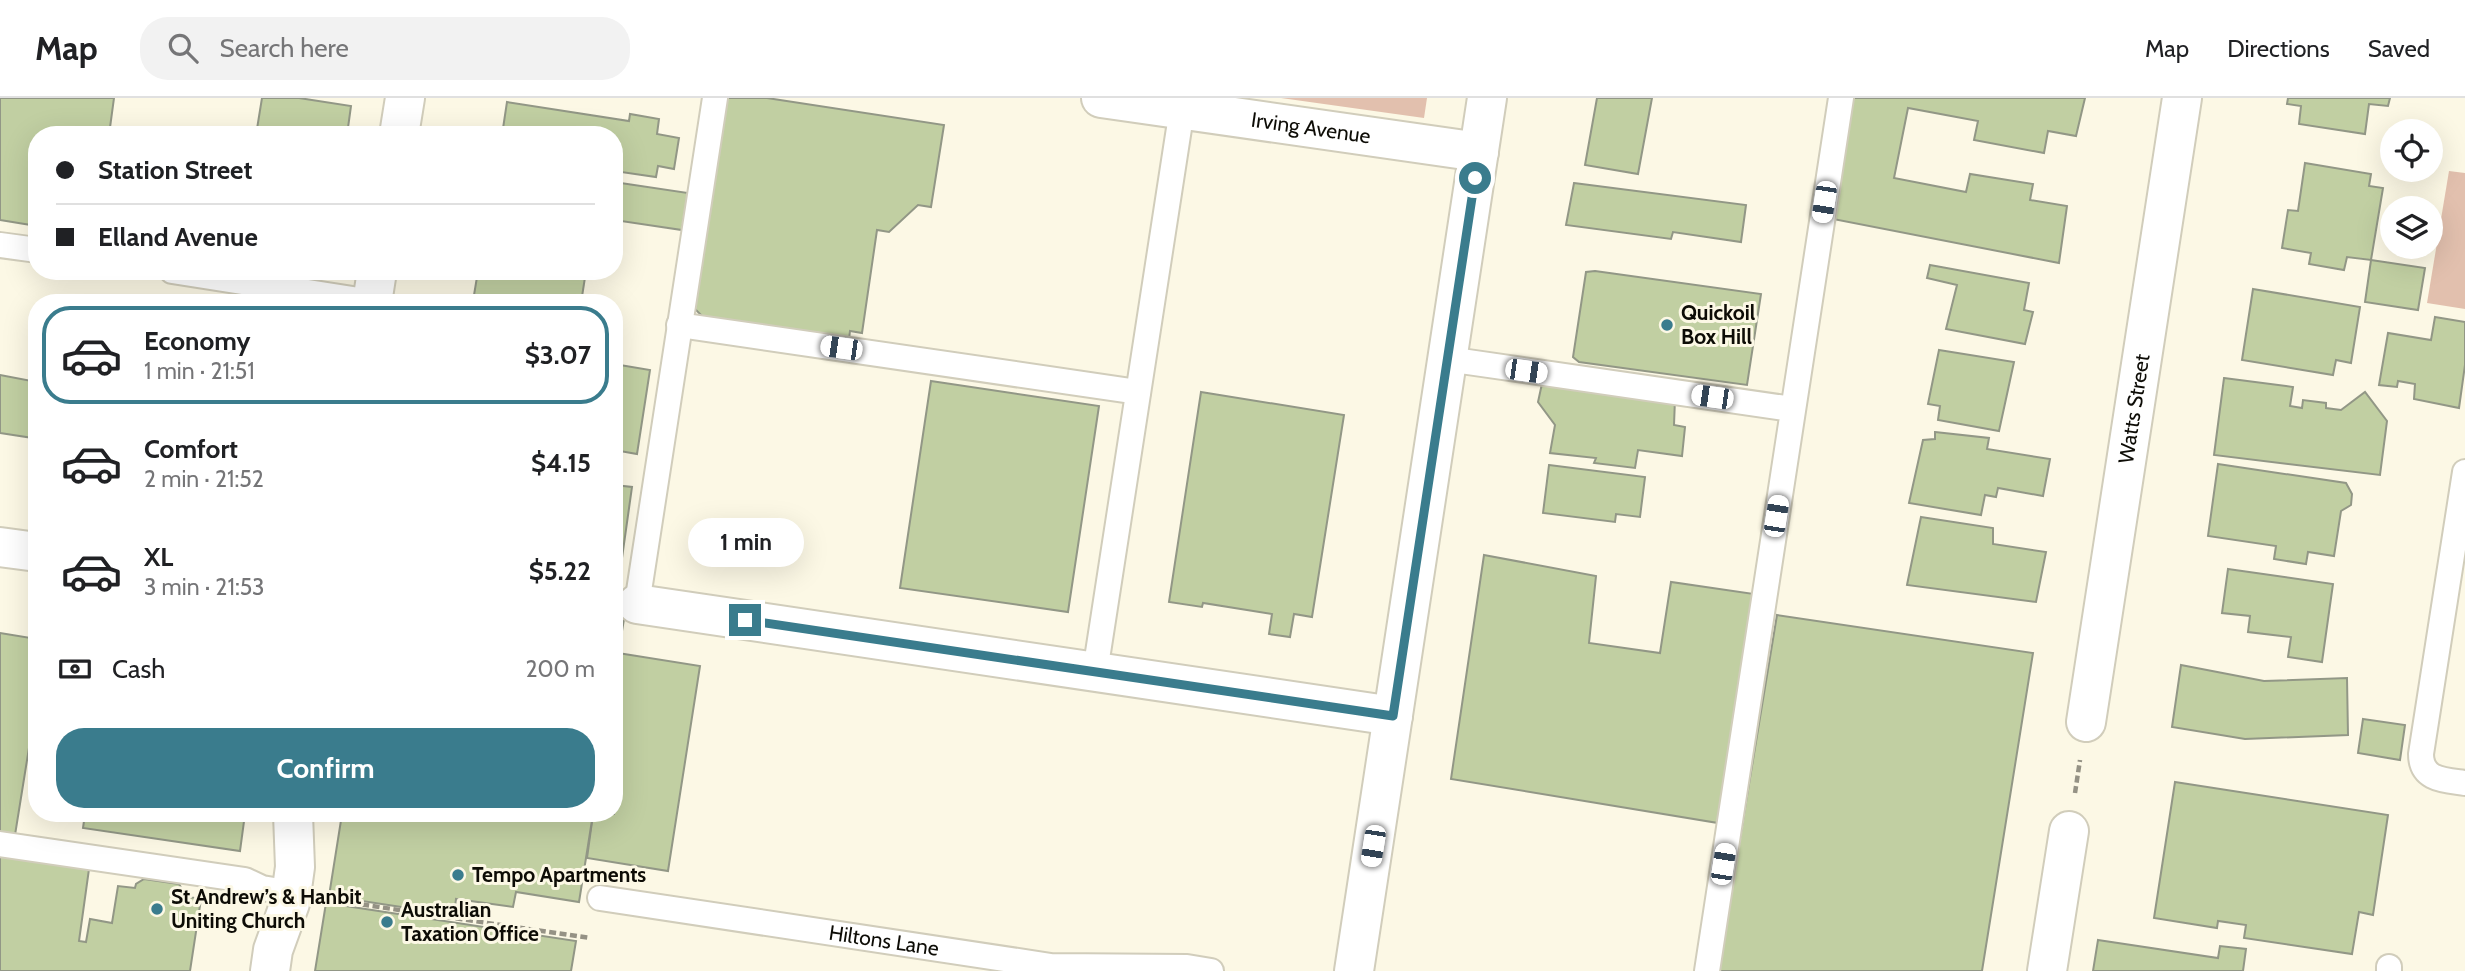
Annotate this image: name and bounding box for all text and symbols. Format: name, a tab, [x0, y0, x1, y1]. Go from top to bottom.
search box	[140, 17, 630, 80]
text: Map	[35, 28, 98, 68]
icon: search	[164, 29, 202, 67]
text: Search here	[220, 32, 349, 64]
text: Map	[2145, 34, 2189, 63]
text: Directions	[2227, 34, 2330, 63]
text: Saved	[2368, 34, 2430, 63]
street label: Irving Avenue	[1250, 107, 1372, 148]
map controls	[2380, 119, 2443, 259]
button: locate	[2380, 119, 2443, 182]
text: Station Street	[98, 154, 252, 186]
route start	[1459, 162, 1491, 194]
car	[1811, 180, 1838, 224]
button: layers	[2380, 196, 2443, 259]
text: Elland Avenue	[98, 221, 258, 253]
place label: Quickoil Box Hill	[1681, 300, 1756, 349]
marker: Quickoil Box Hill	[1659, 317, 1675, 333]
icon: car	[60, 324, 123, 387]
text: Economy	[144, 325, 250, 357]
car	[819, 335, 864, 361]
text: $3.07	[525, 339, 591, 371]
street label: Watts Street	[2113, 352, 2154, 465]
text: 1 min · 21:51	[144, 357, 255, 385]
car	[1504, 358, 1549, 384]
car	[1690, 384, 1735, 410]
icon: car	[60, 432, 123, 495]
text: Comfort	[144, 433, 238, 465]
text: $4.15	[531, 447, 591, 479]
text: 2 min · 21:52	[144, 465, 264, 493]
car	[1763, 494, 1790, 538]
callout: 1 min	[687, 518, 803, 568]
text: 1 min	[720, 528, 772, 556]
icon: car	[60, 540, 123, 603]
text: XL	[144, 541, 173, 573]
text: $5.22	[529, 555, 591, 587]
text: 3 min · 21:53	[144, 573, 265, 601]
route end	[729, 604, 761, 636]
icon: cash	[56, 650, 94, 688]
text: Cash	[112, 653, 165, 685]
text: 200 m	[525, 655, 595, 683]
button: Confirm	[56, 728, 595, 808]
car	[1360, 824, 1387, 868]
car	[1710, 842, 1737, 886]
place label: Tempo Apartments	[472, 862, 646, 887]
marker: Tempo Apartments	[450, 867, 466, 883]
place label: St Andrew’s & Hanbit Uniting Church	[171, 884, 361, 933]
place label: Australian Taxation Office	[401, 897, 539, 946]
marker: St Andrew’s & Hanbit Uniting Church	[149, 901, 165, 917]
marker: Australian Taxation Office	[379, 914, 395, 930]
street label: Hiltons Lane	[827, 920, 941, 961]

